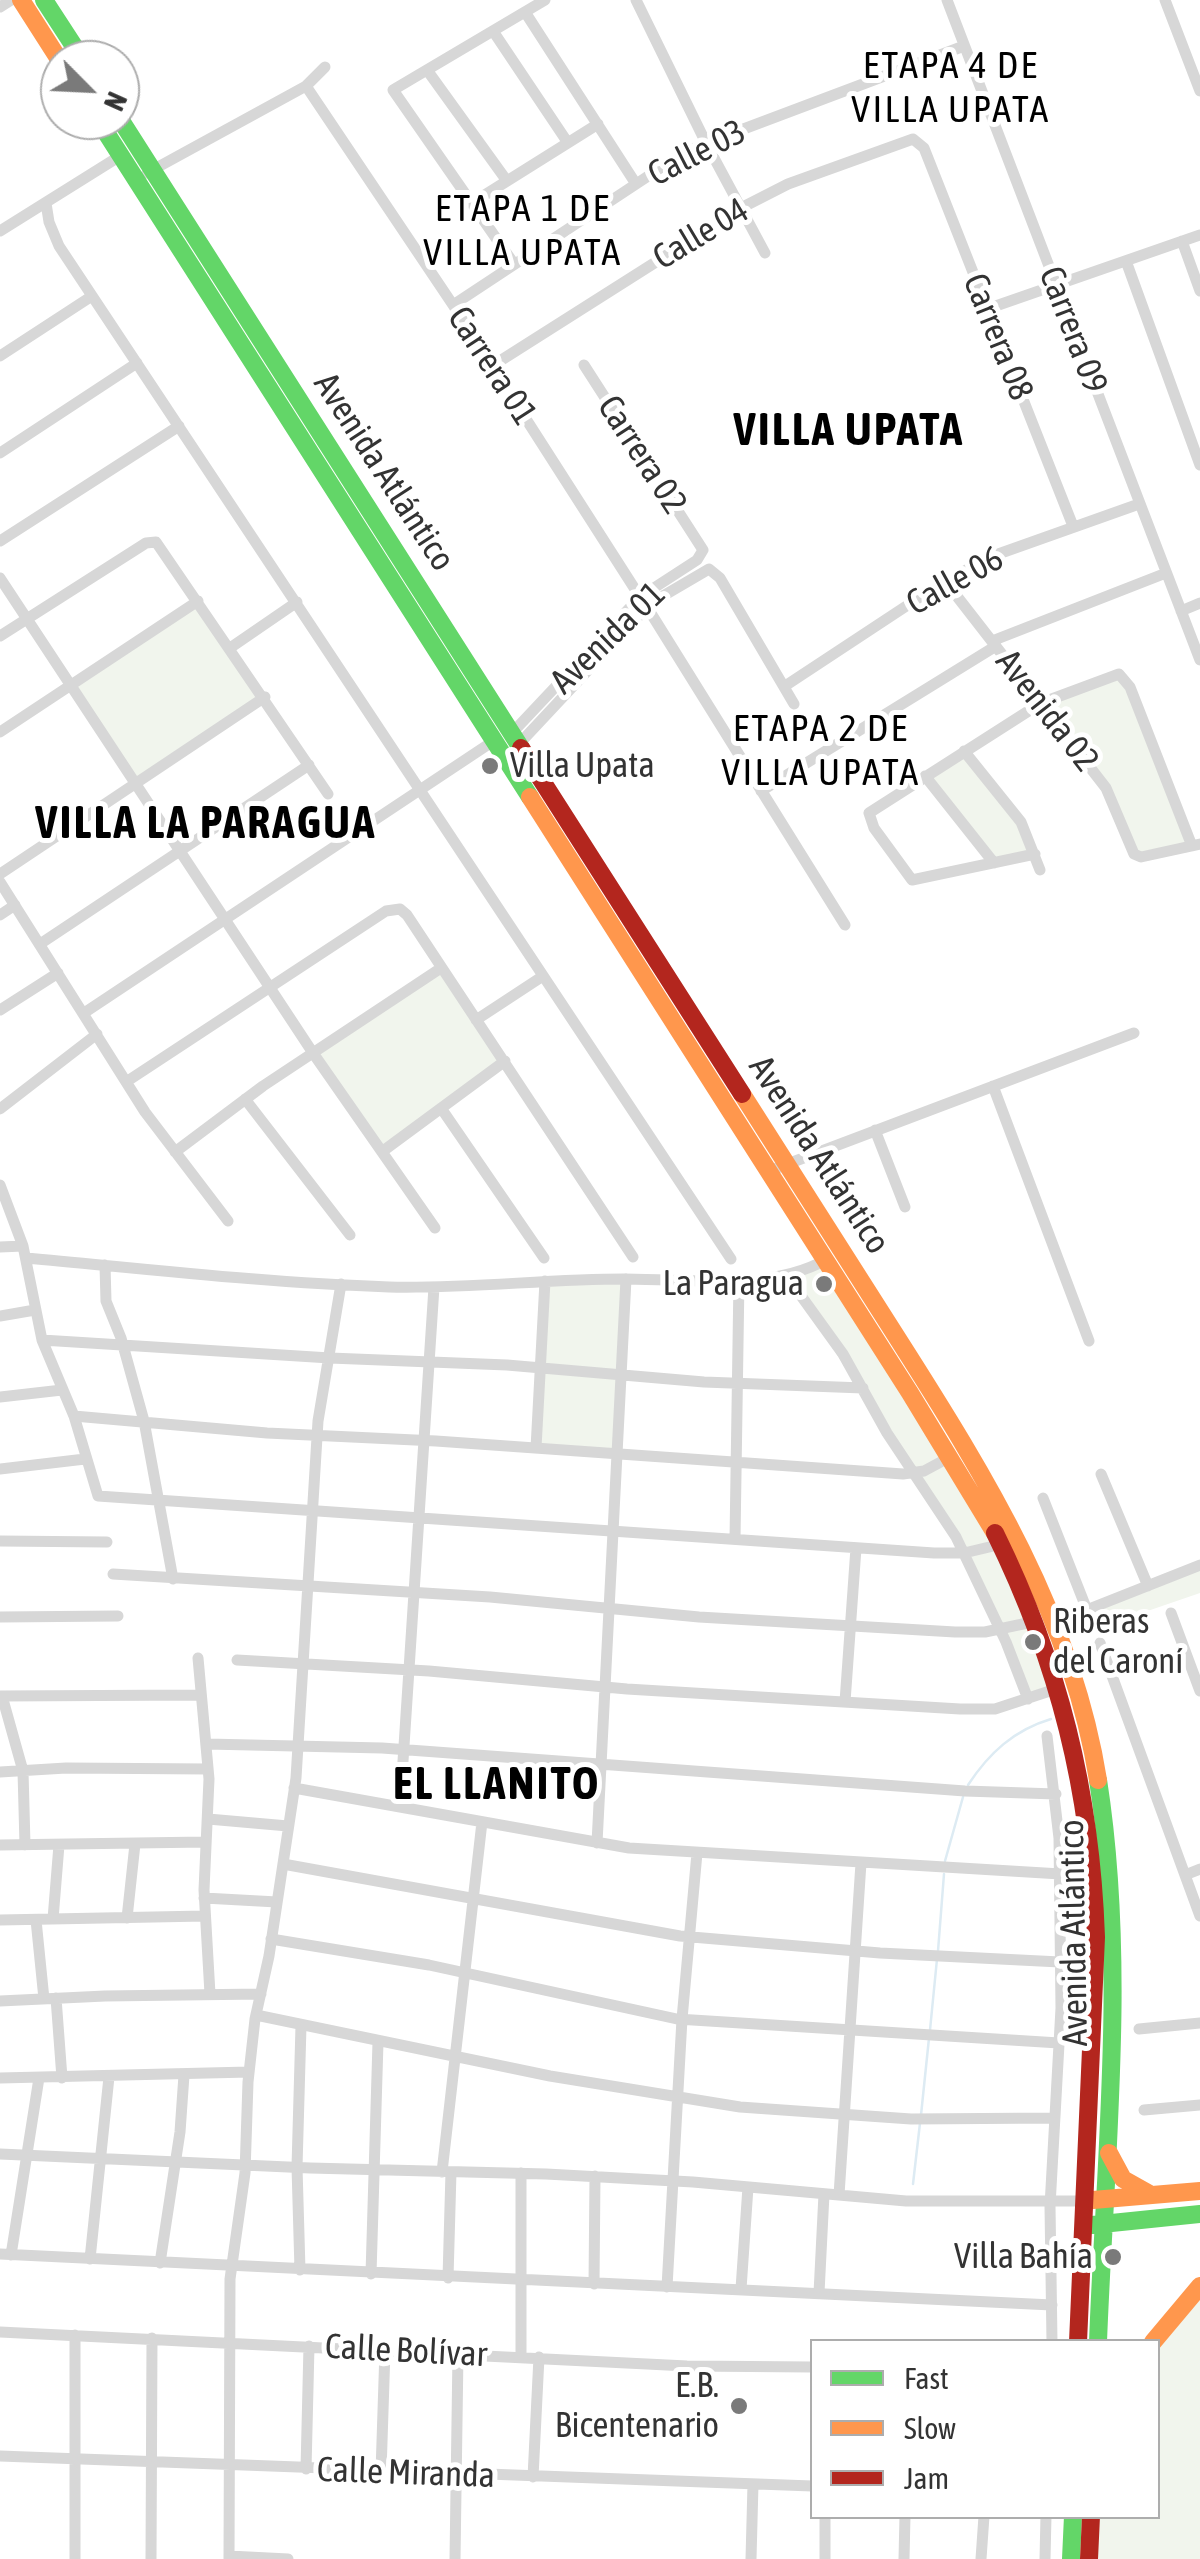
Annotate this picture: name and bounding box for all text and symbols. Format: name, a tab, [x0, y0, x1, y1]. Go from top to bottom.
north arrow	[40, 40, 140, 140]
district label: ETAPA 4 DE VILLA UPATA	[851, 43, 1051, 132]
text: N	[98, 87, 134, 115]
street label: Calle 03	[641, 111, 753, 195]
district label: ETAPA 1 DE VILLA UPATA	[423, 186, 623, 276]
street label: Calle 04	[646, 189, 756, 279]
street label: Carrera 09	[1030, 261, 1116, 399]
street label: Carrera 08	[954, 268, 1042, 406]
street label: Carrera 01	[438, 299, 546, 433]
street label: Avenida Atlántico	[305, 365, 463, 579]
street label: Carrera 02	[588, 388, 696, 522]
district label: VILLA UPATA	[733, 404, 965, 458]
street label: Calle 06	[899, 537, 1011, 625]
street label: Avenida 01	[542, 573, 674, 703]
street label: Avenida 02	[987, 642, 1107, 780]
district label: ETAPA 2 DE VILLA UPATA	[721, 706, 921, 796]
place label: Villa Upata	[510, 745, 655, 787]
marker: Villa Upata	[479, 755, 501, 777]
district label: VILLA LA PARAGUA	[35, 797, 377, 851]
street label: Avenida Atlántico	[740, 1048, 898, 1262]
place label: La Paragua	[663, 1263, 804, 1305]
marker: La Paragua	[813, 1273, 835, 1295]
place label: Riberas del Caroní	[1053, 1601, 1183, 1683]
marker: Riberas del Caroní	[1022, 1631, 1044, 1653]
district label: EL LLANITO	[393, 1758, 601, 1812]
street label: Avenida Atlántico	[1051, 1819, 1097, 2047]
place label: Villa Bahía	[954, 2236, 1093, 2278]
marker: Villa Bahía	[1102, 2246, 1124, 2268]
street label: Calle Bolívar	[324, 2326, 488, 2376]
legend	[810, 2339, 1160, 2519]
text: Fast	[904, 2361, 949, 2395]
place label: E.B. Bicentenario	[555, 2365, 719, 2447]
marker: E.B. Bicentenario	[728, 2395, 750, 2417]
text: Slow	[904, 2411, 956, 2445]
street label: Calle Miranda	[316, 2449, 496, 2497]
text: Jam	[904, 2461, 949, 2495]

